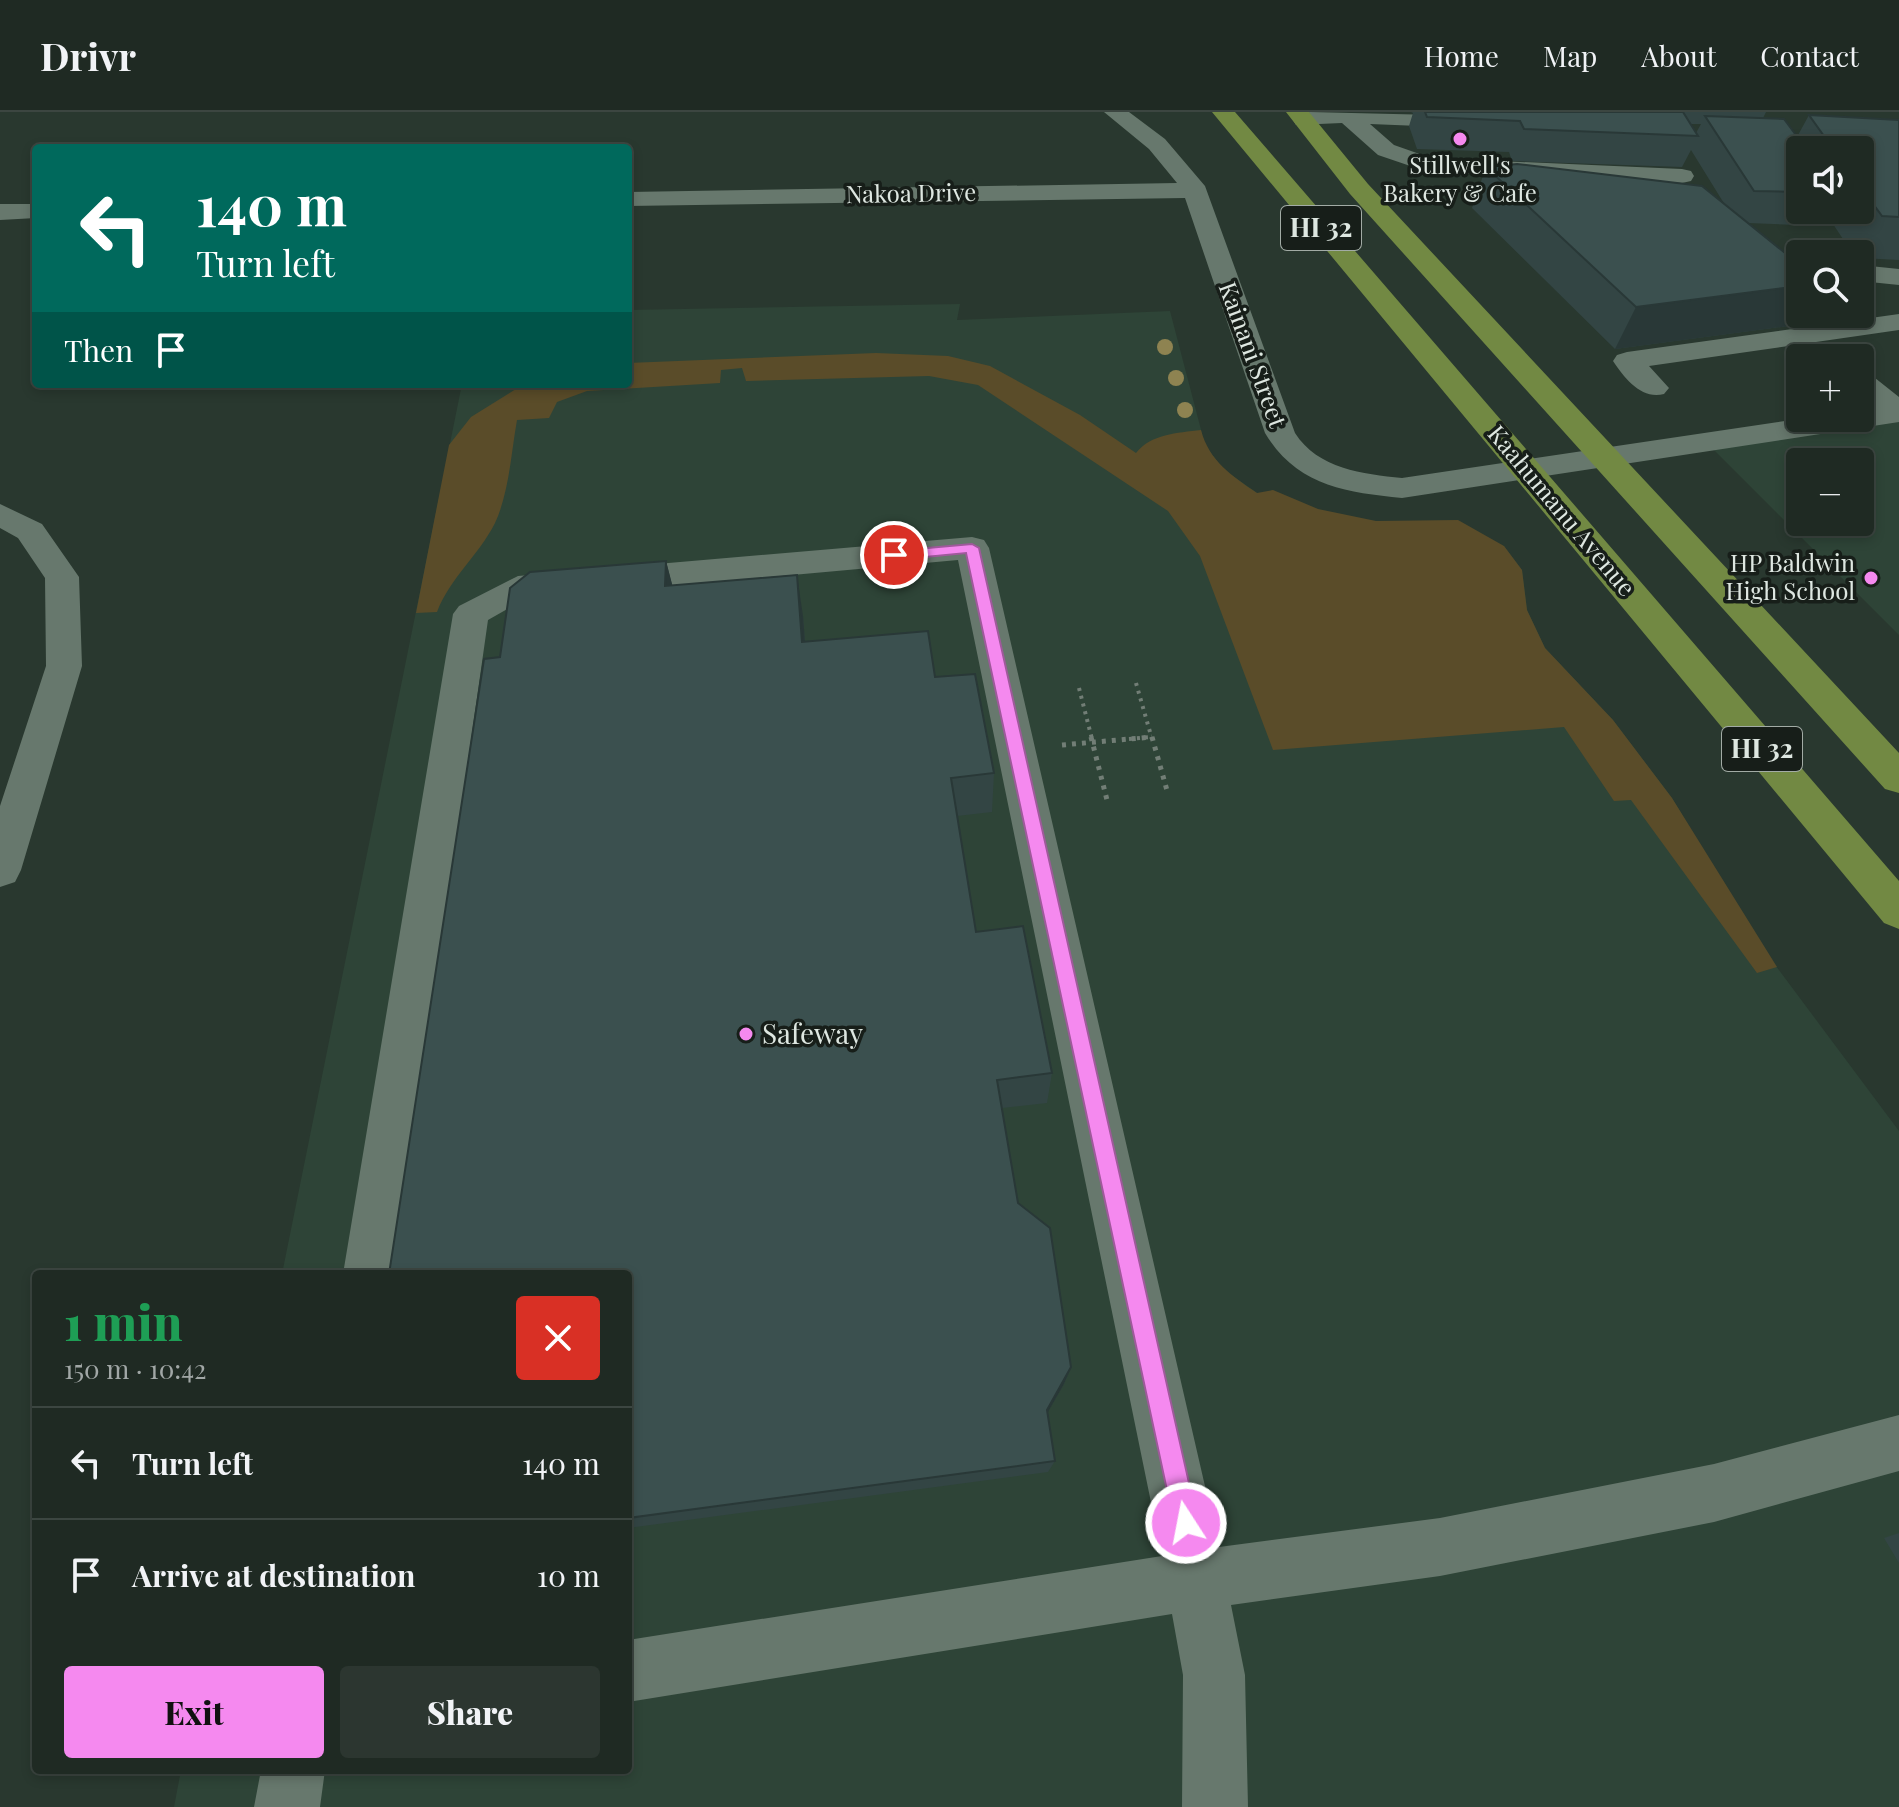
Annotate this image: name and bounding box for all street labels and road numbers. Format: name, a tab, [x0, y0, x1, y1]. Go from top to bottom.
street label: Nakoa Drive	[845, 175, 976, 209]
road number: HI 32	[1281, 206, 1361, 250]
street label: Kainani Street	[1213, 277, 1295, 432]
street label: Kaahumanu Avenue	[1482, 418, 1643, 602]
road number: HI 32	[1722, 727, 1802, 771]

